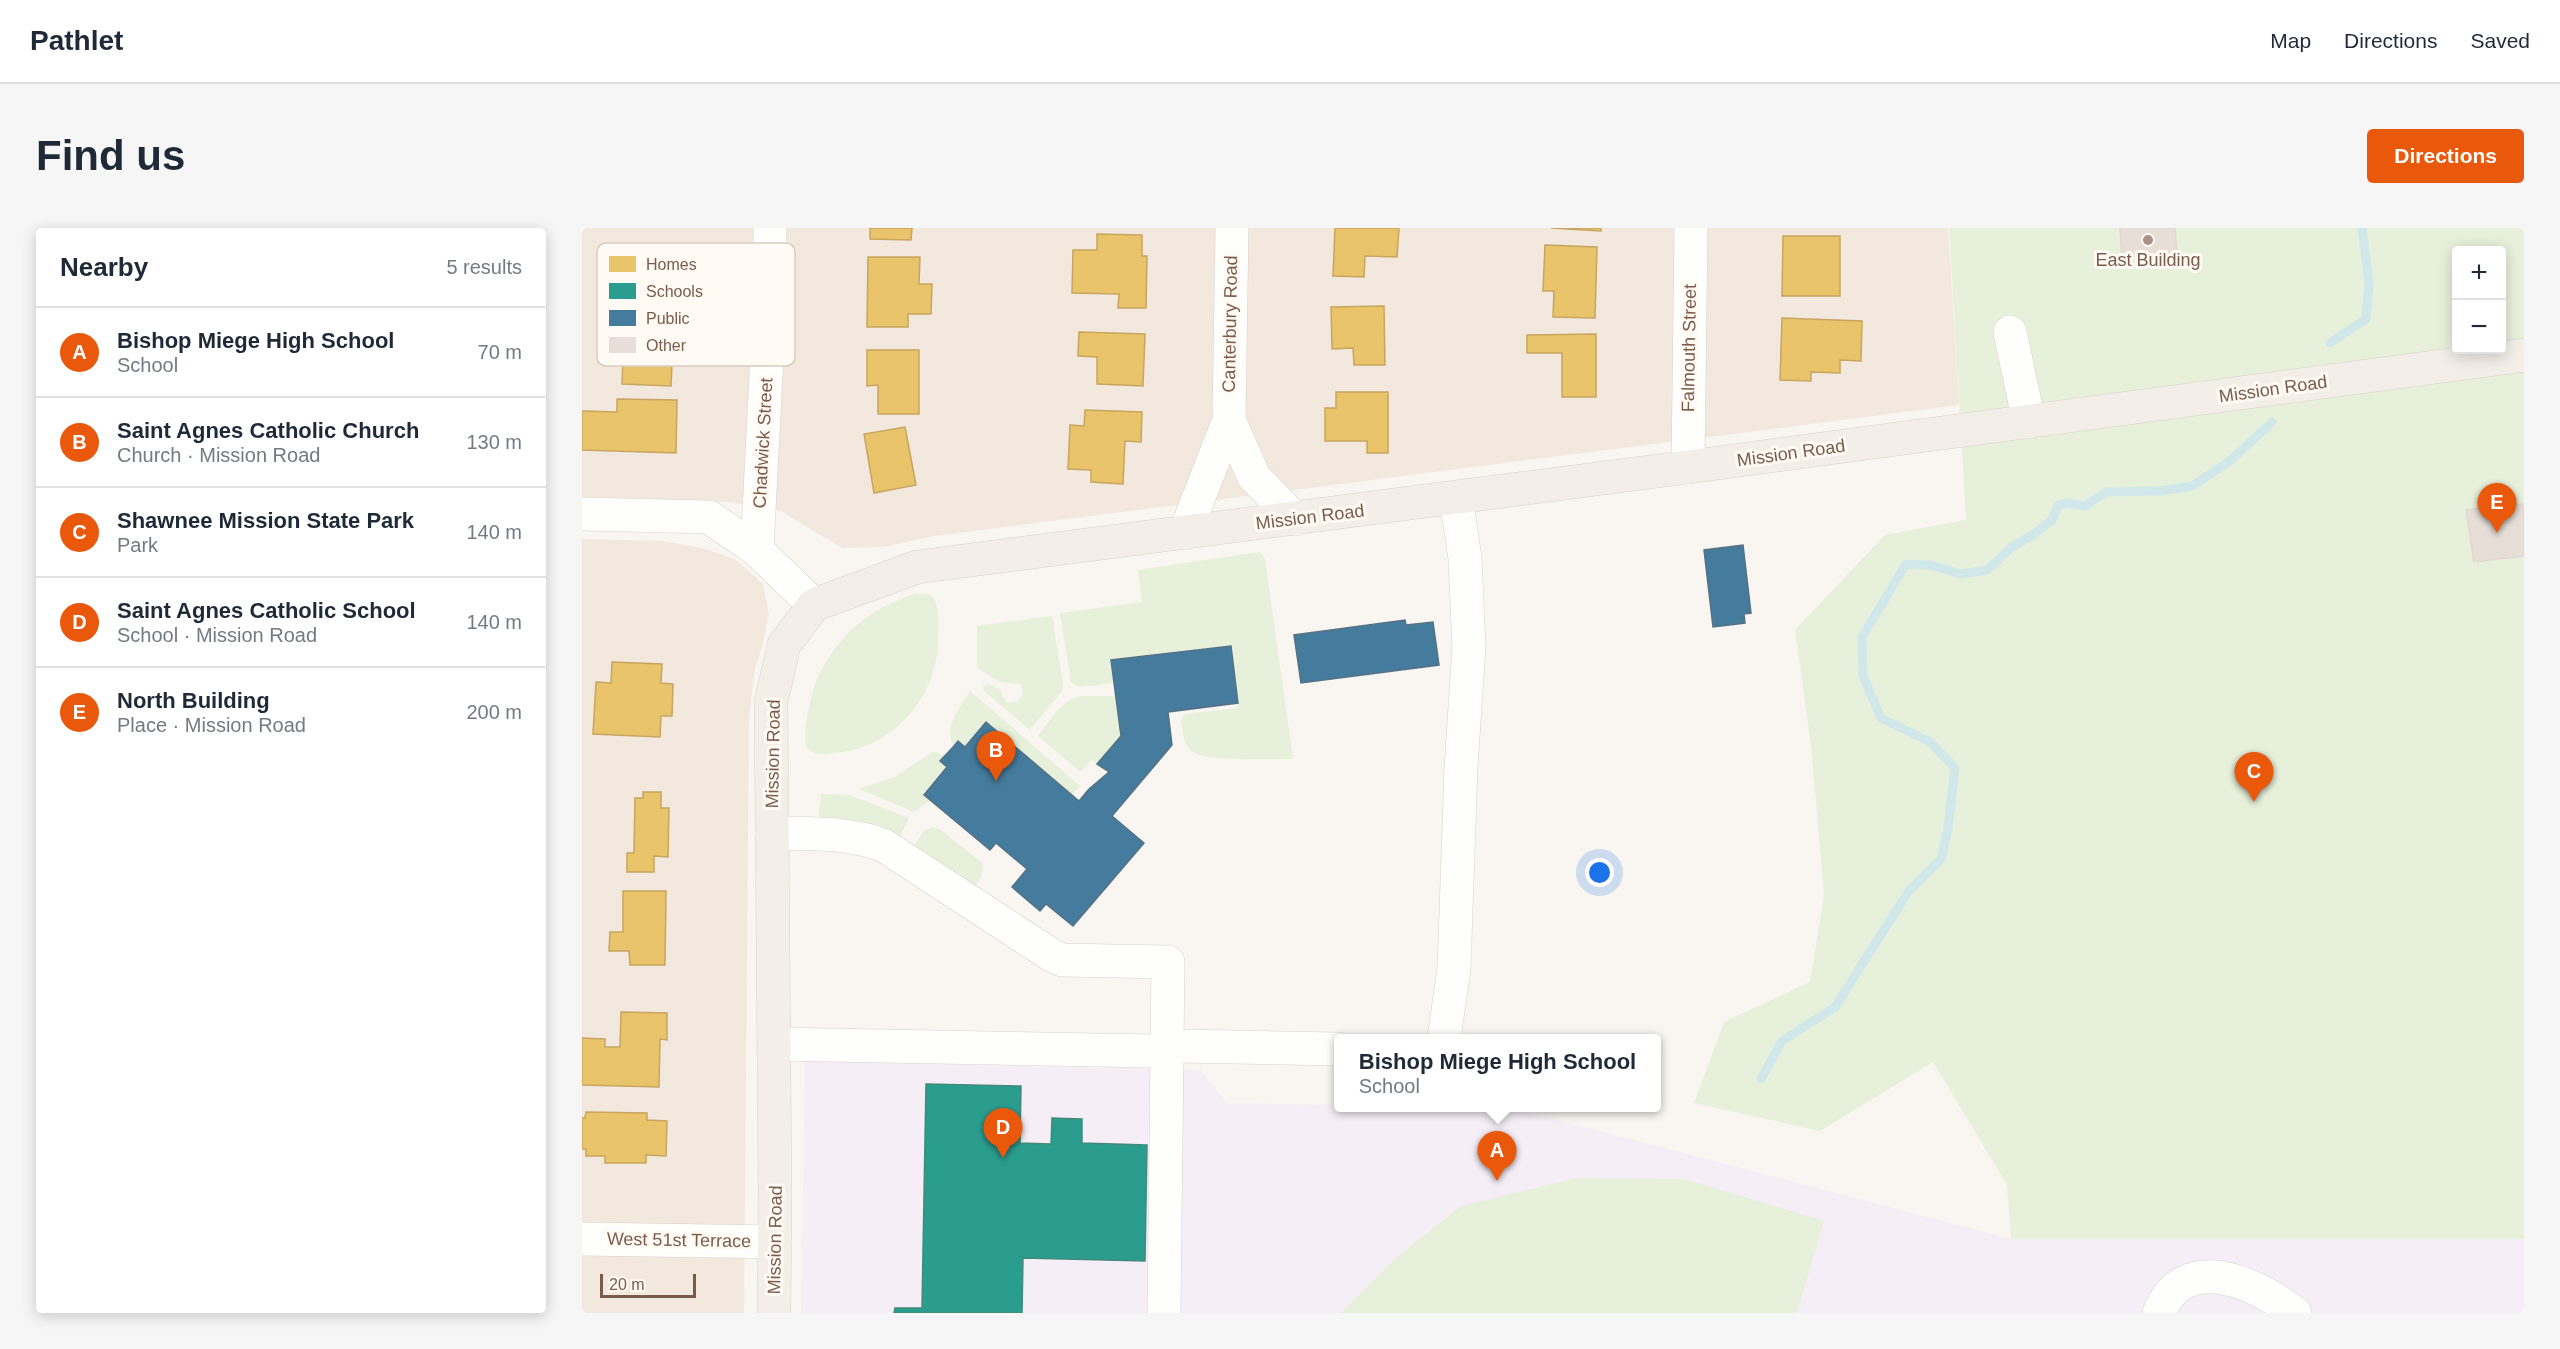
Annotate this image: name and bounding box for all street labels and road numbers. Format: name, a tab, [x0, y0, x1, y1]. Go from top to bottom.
street label: Canterbury Road	[1219, 255, 1241, 393]
street label: Falmouth Street	[1678, 284, 1700, 412]
street label: Mission Road	[2218, 372, 2328, 406]
street label: Chadwick Street	[750, 377, 776, 509]
street label: Mission Road	[1736, 436, 1846, 470]
street label: Mission Road	[1255, 500, 1365, 534]
street label: Mission Road	[762, 699, 784, 809]
street label: Mission Road	[764, 1185, 786, 1295]
street label: West 51st Terrace	[607, 1229, 751, 1251]

